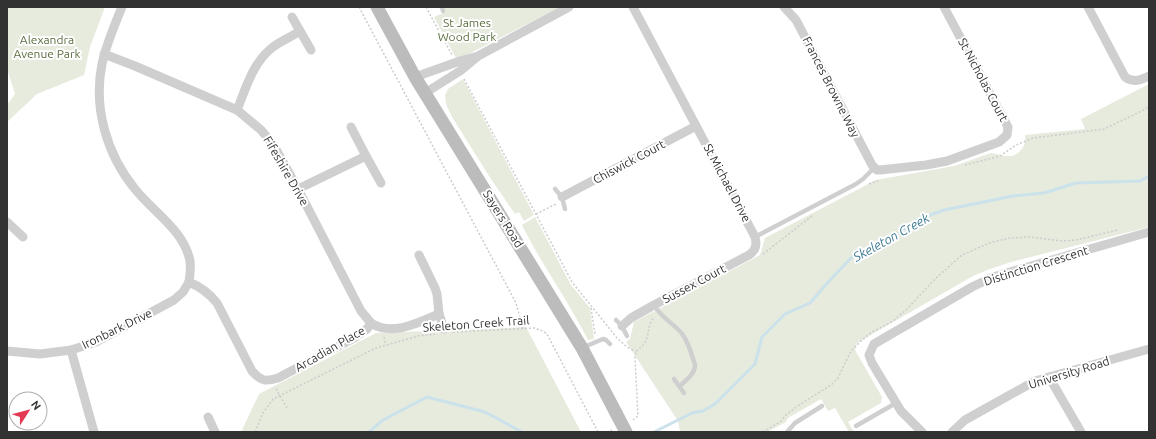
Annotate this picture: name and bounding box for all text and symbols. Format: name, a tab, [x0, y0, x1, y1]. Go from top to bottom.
park label: St James Wood Park	[438, 16, 496, 43]
park label: Alexandra Avenue Park	[13, 33, 81, 60]
street label: Frances Browne Way	[800, 34, 863, 139]
street label: St Nicholas Court	[956, 36, 1011, 124]
street label: Fifeshire Drive	[261, 134, 311, 208]
street label: Chiswick Court	[591, 137, 667, 186]
street label: St Michael Drive	[701, 141, 754, 224]
street label: Sayers Road	[481, 188, 526, 250]
water label: Skeleton Creek	[850, 210, 932, 264]
street label: Distinction Crescent	[982, 243, 1090, 288]
street label: Sussex Court	[660, 261, 728, 306]
street label: Ironbark Drive	[80, 306, 154, 351]
street label: Skeleton Creek Trail	[422, 313, 530, 334]
street label: Arcadian Place	[293, 323, 367, 374]
street label: University Road	[1027, 354, 1111, 391]
north arrow	[8, 391, 48, 431]
text: N	[29, 398, 43, 412]

